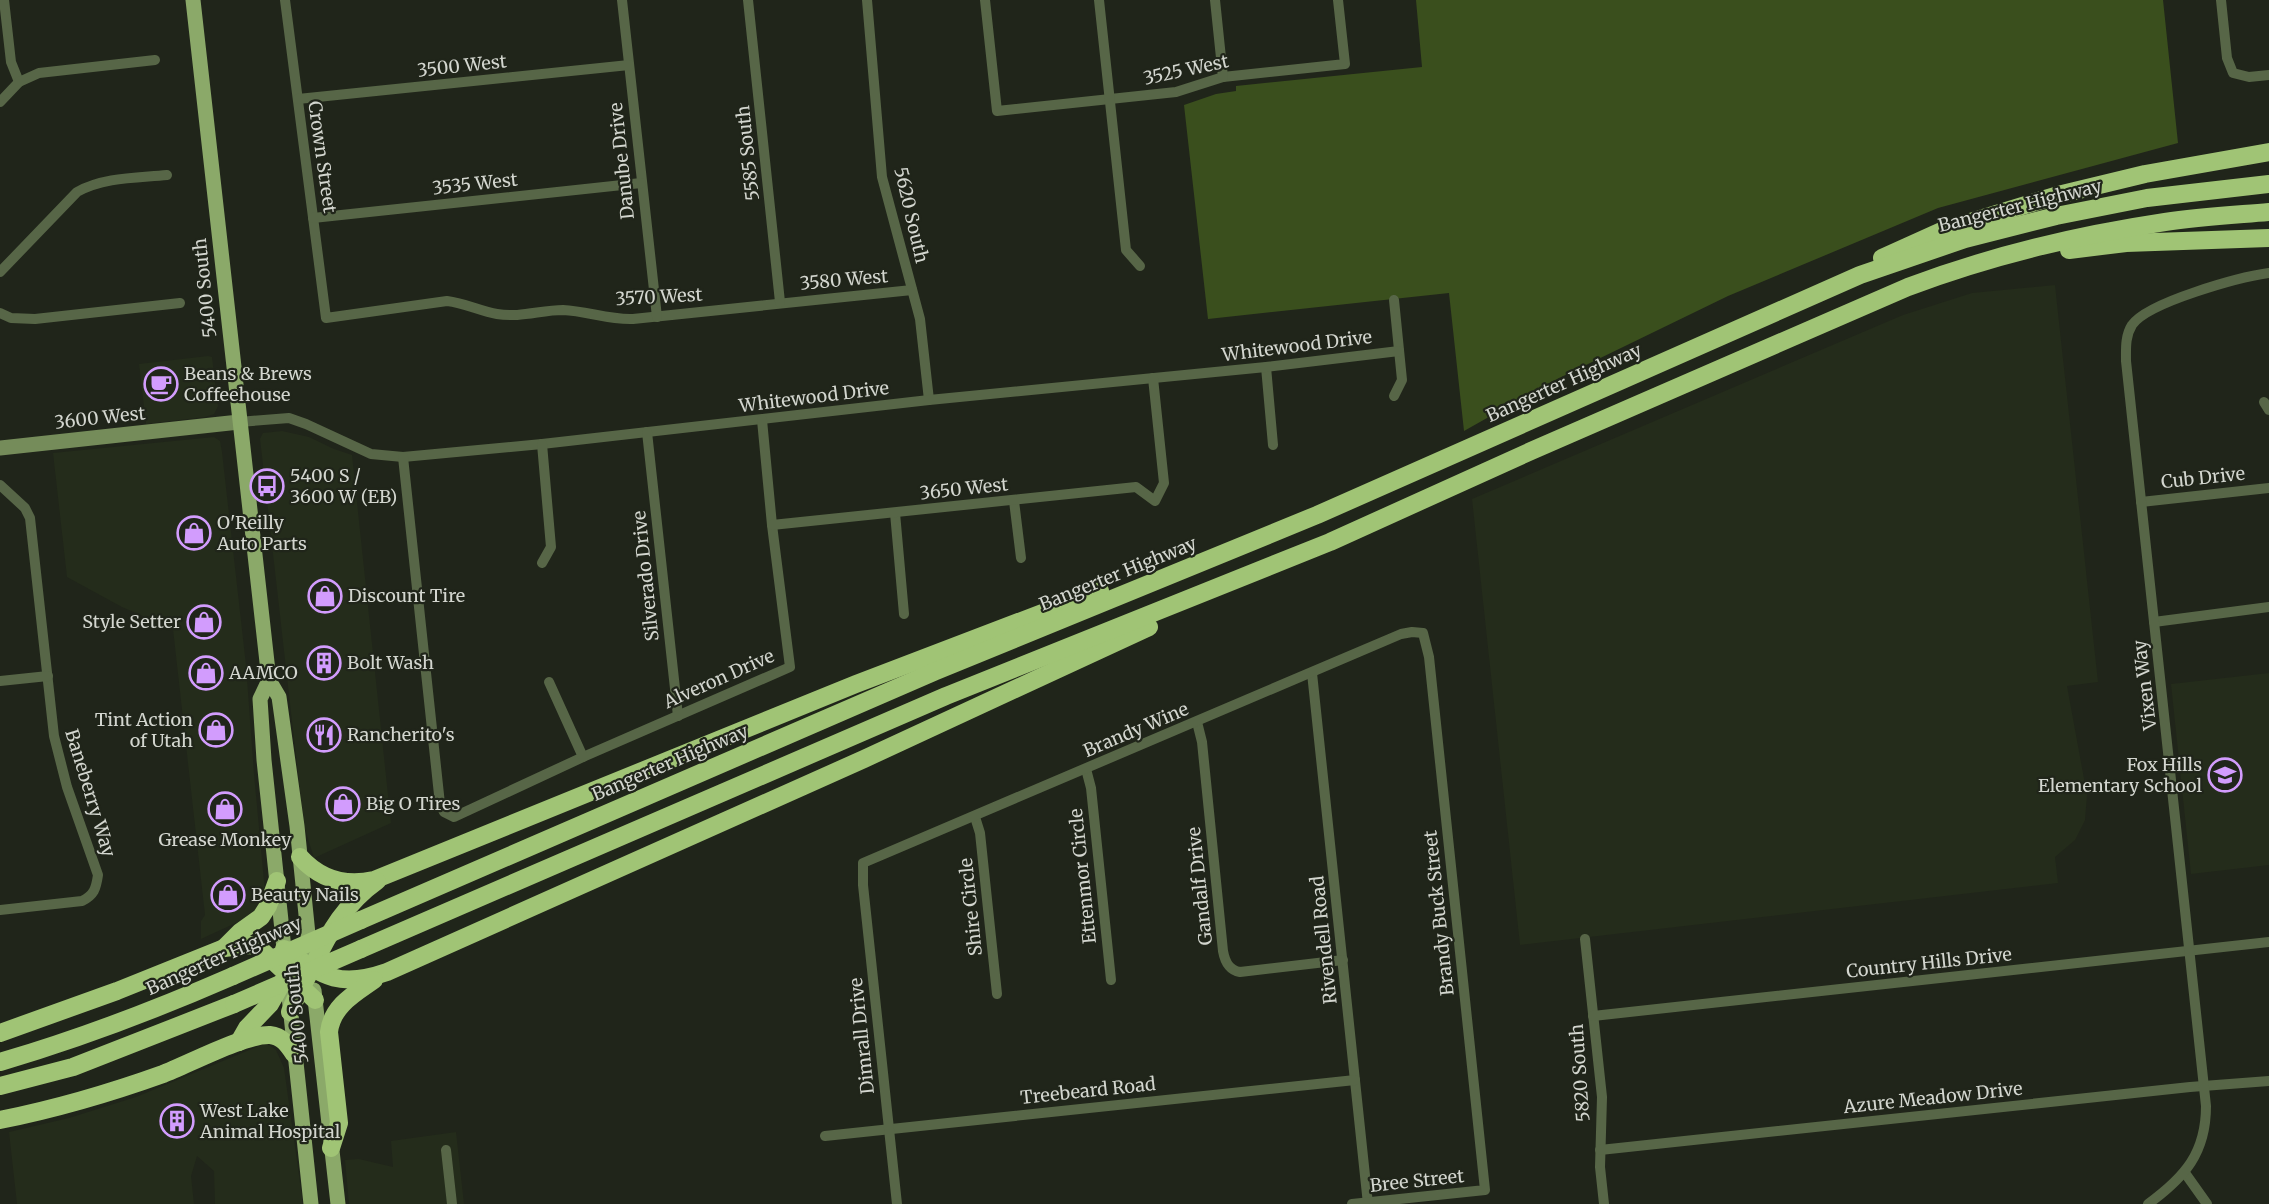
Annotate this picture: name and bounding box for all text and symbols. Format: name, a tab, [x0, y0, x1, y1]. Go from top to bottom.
street label: 3500 West	[416, 49, 508, 82]
street label: 3525 West	[1141, 49, 1231, 90]
street label: Crown Street	[303, 99, 342, 214]
street label: Danube Drive	[604, 101, 639, 221]
street label: 5585 South	[731, 104, 764, 202]
street label: 5620 South	[889, 165, 934, 265]
street label: 3535 West	[431, 168, 519, 199]
street label: Bangerter Highway	[1936, 174, 2105, 237]
street label: 5400 South	[188, 237, 221, 339]
street label: 3580 West	[799, 264, 889, 295]
street label: 3570 West	[615, 283, 703, 310]
street label: Whitewood Drive	[1220, 325, 1373, 366]
street label: Bangerter Highway	[1483, 338, 1646, 427]
place label: Beans & Brews Coffeehouse	[184, 362, 312, 406]
cafe icon: Beans & Brews Coffeehouse	[143, 366, 179, 402]
street label: Whitewood Drive	[737, 376, 890, 417]
street label: 3600 West	[53, 401, 146, 434]
street label: Cub Drive	[2160, 462, 2246, 493]
place label: 5400 S / 3600 W (EB)	[290, 464, 397, 508]
bus stop icon: 5400 S / 3600 W (EB)	[249, 468, 285, 504]
street label: 3650 West	[919, 472, 1009, 505]
street label: Silverado Drive	[627, 510, 664, 642]
place label: O'Reilly Auto Parts	[216, 511, 307, 555]
shop icon: O'Reilly Auto Parts	[176, 515, 212, 551]
street label: Bangerter Highway	[1036, 531, 1200, 616]
shop icon: Discount Tire	[307, 578, 343, 614]
place label: Discount Tire	[348, 584, 465, 607]
shop icon: Style Setter	[186, 604, 222, 640]
place label: Style Setter	[82, 610, 181, 633]
street label: Vixen Way	[2127, 638, 2162, 732]
street label: Alveron Drive	[659, 644, 778, 714]
building icon: Bolt Wash	[306, 645, 342, 681]
place label: Bolt Wash	[347, 651, 434, 674]
shop icon: AAMCO	[188, 655, 224, 691]
place label: AAMCO	[228, 661, 298, 684]
street label: Brandy Wine	[1080, 697, 1192, 762]
place label: Tint Action of Utah	[95, 708, 193, 752]
shop icon: Tint Action of Utah	[198, 712, 234, 748]
restaurant icon: Rancherito's	[306, 717, 342, 753]
street label: Bangerter Highway	[588, 719, 752, 806]
place label: Rancherito's	[347, 723, 455, 746]
street label: Baneberry Way	[60, 726, 121, 860]
place label: Fox Hills Elementary School	[2038, 753, 2202, 797]
school or university icon: Fox Hills Elementary School	[2207, 757, 2243, 793]
shop icon: Big O Tires	[325, 786, 361, 822]
shop icon: Grease Monkey	[207, 791, 243, 827]
place label: Big O Tires	[366, 792, 461, 815]
street label: Ettenmor Circle	[1064, 807, 1101, 945]
street label: Gandalf Drive	[1182, 826, 1217, 946]
place label: Grease Monkey	[158, 828, 292, 851]
street label: Brandy Buck Street	[1418, 829, 1459, 997]
street label: Shire Circle	[954, 857, 987, 957]
street label: Rivendell Road	[1305, 875, 1342, 1005]
shop icon: Beauty Nails	[210, 877, 246, 913]
place label: Beauty Nails	[251, 883, 359, 906]
street label: Bangerter Highway	[143, 911, 306, 1000]
street label: Country Hills Drive	[1845, 942, 2013, 983]
street label: 5400 South	[280, 963, 313, 1065]
street label: Dimrall Drive	[844, 977, 879, 1095]
street label: 5820 South	[1565, 1023, 1594, 1123]
street label: Treebeard Road	[1019, 1072, 1157, 1109]
street label: Azure Meadow Drive	[1841, 1077, 2024, 1118]
place label: West Lake Animal Hospital	[199, 1099, 341, 1143]
building icon: West Lake Animal Hospital	[159, 1103, 195, 1139]
street label: Bree Street	[1369, 1164, 1465, 1197]

